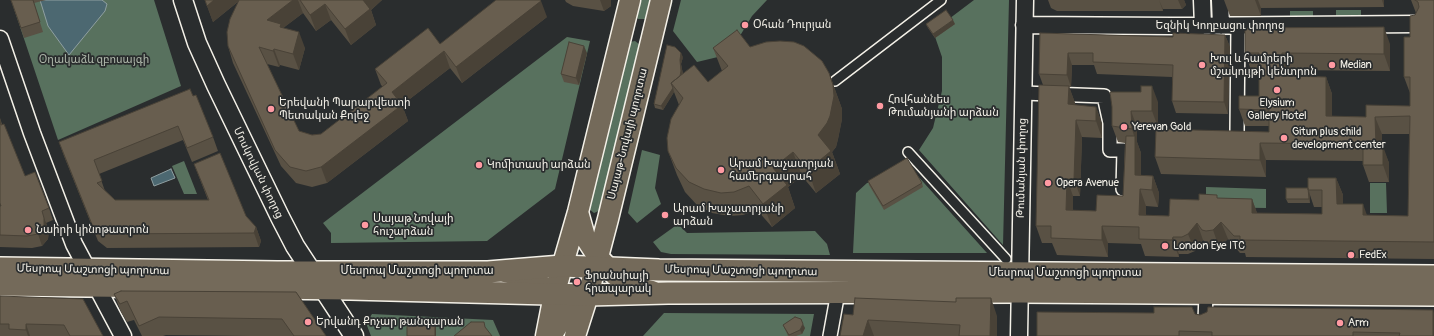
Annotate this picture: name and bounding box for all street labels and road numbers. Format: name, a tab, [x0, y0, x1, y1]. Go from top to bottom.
street label: Եզնիկ Կողբացու փողոց	[1156, 19, 1284, 33]
street label: Սայաթ-Նովայի պողոտա	[605, 67, 651, 201]
street label: Թումանյան փողոց	[1015, 118, 1029, 218]
street label: Մոսկովյան փողոց	[230, 125, 286, 221]
street label: Մեսրոպ Մաշտոցի պողոտա	[16, 262, 170, 278]
street label: Մեսրոպ Մաշտոցի պողոտա	[664, 263, 818, 279]
street label: Մեսրոպ Մաշտոցի պողոտա	[340, 264, 494, 278]
street label: Մեսրոպ Մաշտոցի պողոտա	[988, 266, 1142, 280]

